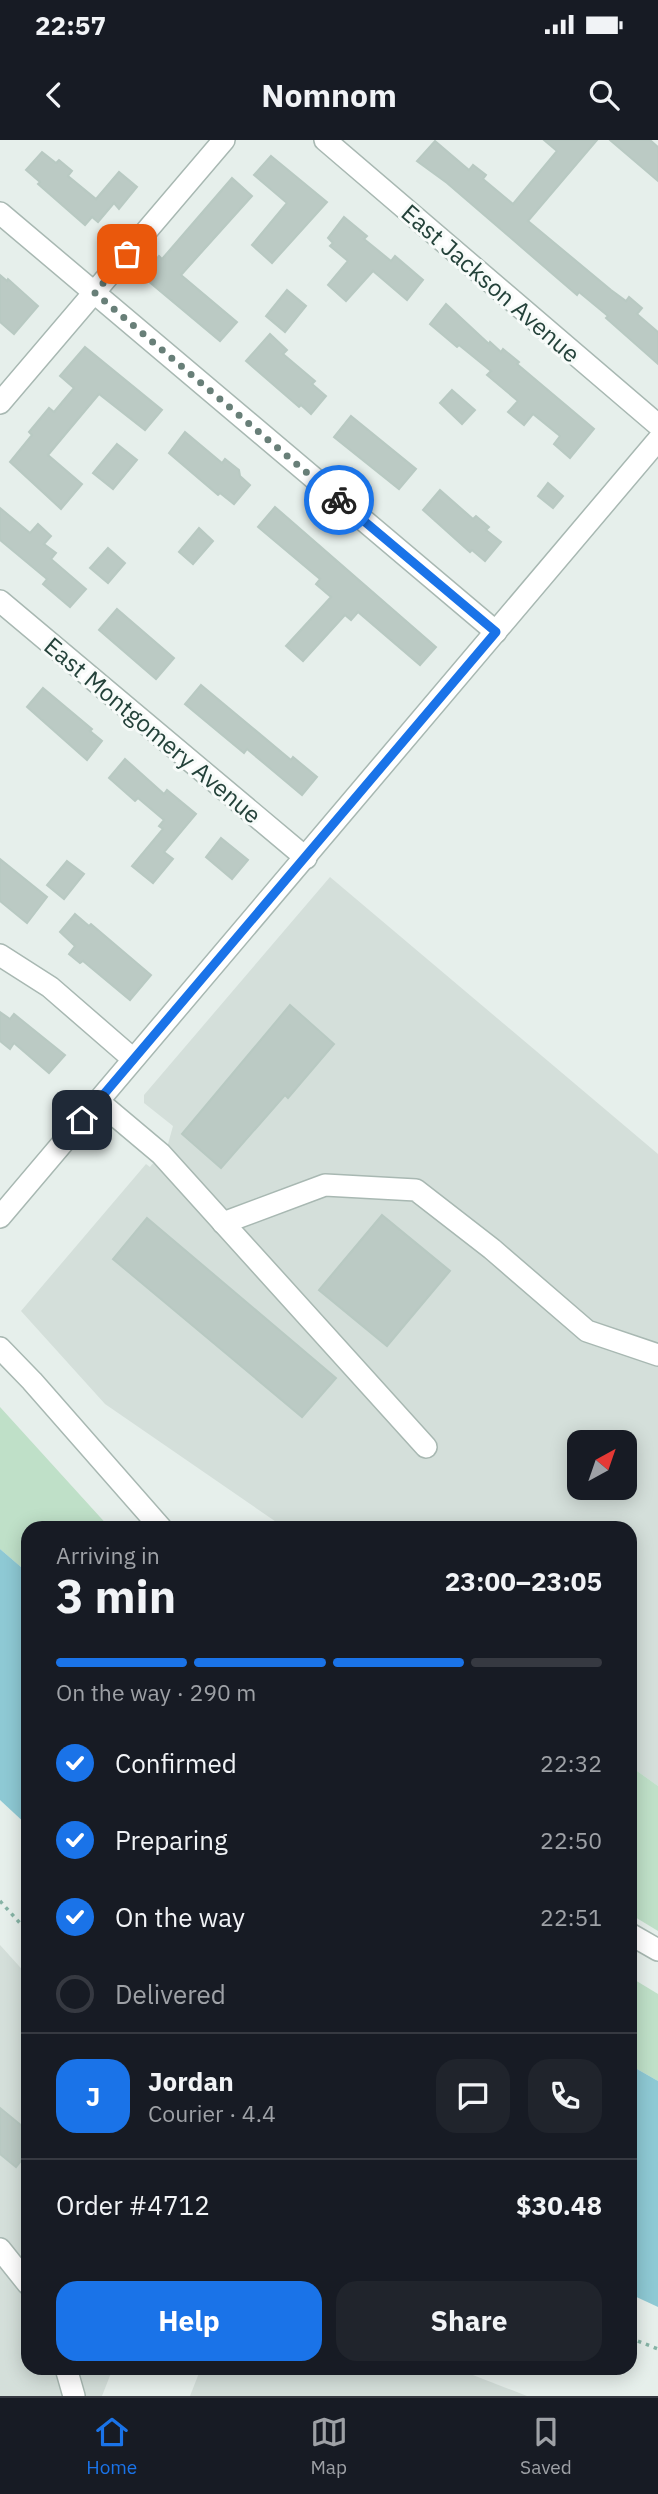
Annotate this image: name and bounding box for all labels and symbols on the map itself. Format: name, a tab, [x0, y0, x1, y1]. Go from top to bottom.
street label: East Jackson Avenue	[395, 197, 587, 369]
pin	[97, 224, 157, 284]
courier	[304, 465, 374, 535]
street label: East Montgomery Avenue	[38, 630, 268, 830]
pin	[52, 1090, 112, 1150]
north arrow	[567, 1430, 637, 1500]

